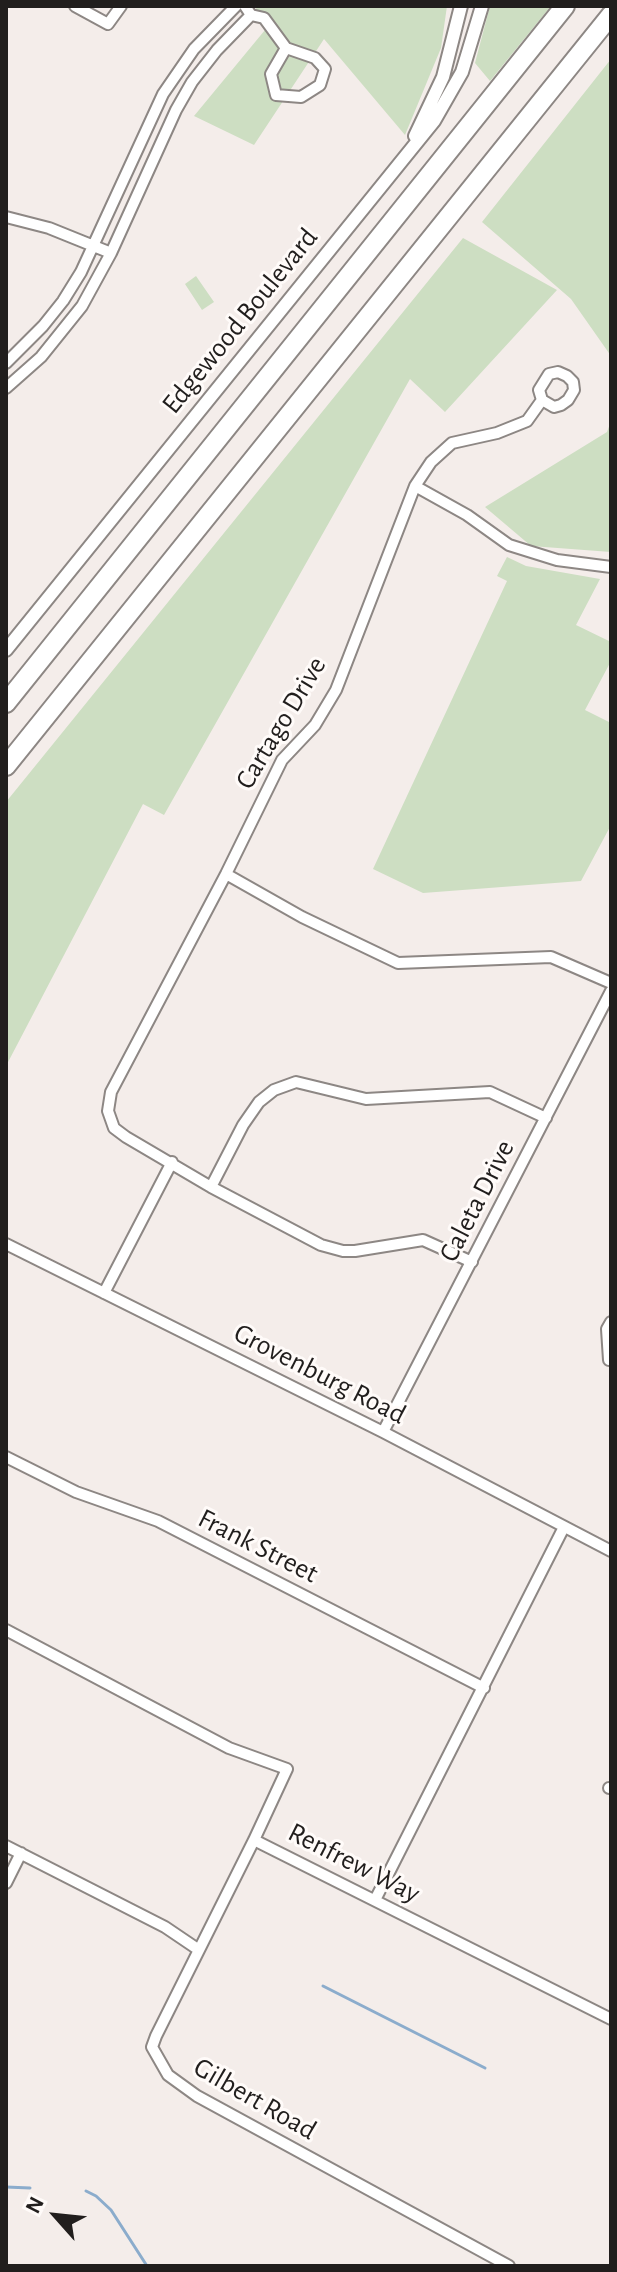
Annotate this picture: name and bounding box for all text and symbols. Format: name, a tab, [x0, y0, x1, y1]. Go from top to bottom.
street label: Edgewood Boulevard	[155, 221, 325, 421]
street label: Cartago Drive	[228, 651, 334, 795]
street label: Caleta Drive	[432, 1135, 522, 1267]
street label: Grovenburg Road	[228, 1316, 412, 1432]
street label: Frank Street	[192, 1501, 324, 1591]
street label: Renfrew Way	[282, 1815, 426, 1911]
street label: Gilbert Road	[188, 2050, 322, 2148]
north arrow	[16, 2176, 96, 2256]
text: N	[21, 2193, 48, 2217]

